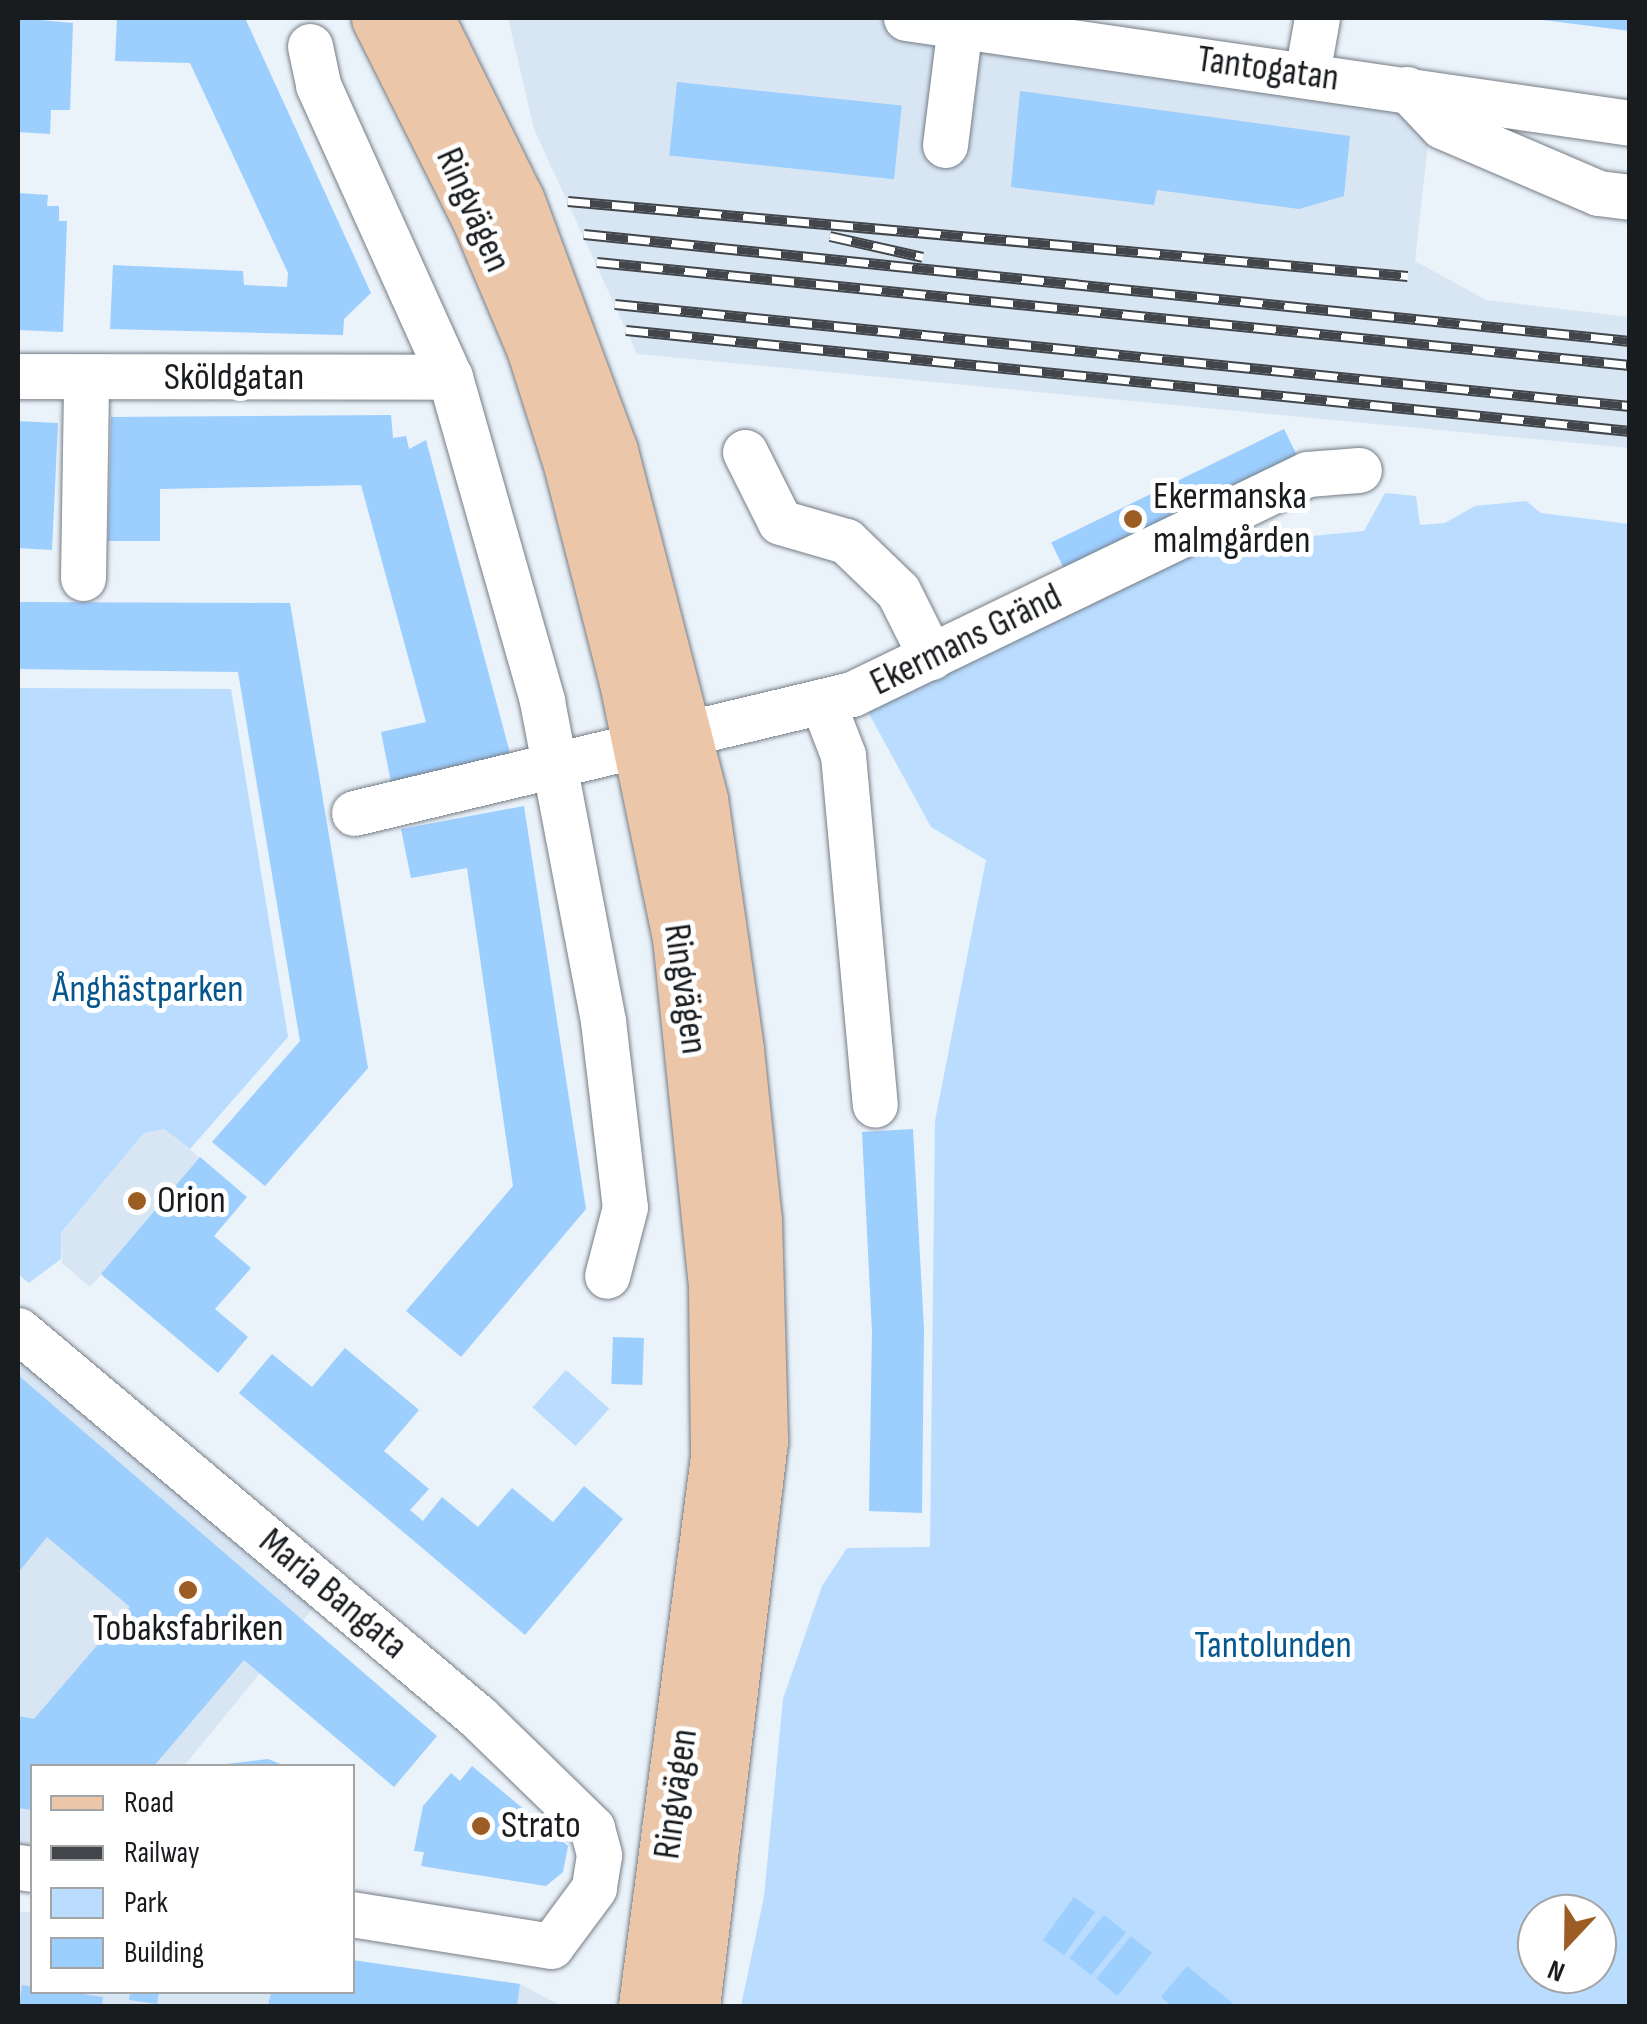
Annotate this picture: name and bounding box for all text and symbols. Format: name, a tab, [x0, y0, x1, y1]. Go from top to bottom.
street label: Tantogatan	[1194, 36, 1342, 102]
street label: Ringvägen	[426, 141, 520, 279]
street label: Sköldgatan	[164, 355, 304, 401]
place label: Ekermanska malmgården	[1153, 474, 1310, 564]
marker: Ekermanska malmgården	[1122, 508, 1144, 530]
street label: Ekermans Gränd	[863, 574, 1069, 706]
street label: Ringvägen	[653, 921, 717, 1057]
park label: Ånghästparken	[52, 967, 244, 1013]
place label: Orion	[157, 1178, 226, 1224]
marker: Orion	[126, 1190, 148, 1212]
street label: Maria Bangata	[250, 1519, 416, 1669]
marker: Tobaksfabriken	[177, 1579, 199, 1601]
place label: Tobaksfabriken	[92, 1606, 284, 1652]
park label: Tantolunden	[1194, 1623, 1352, 1669]
street label: Ringvägen	[644, 1726, 708, 1862]
legend	[30, 1764, 355, 1994]
text: Road	[124, 1785, 174, 1821]
place label: Strato	[501, 1803, 581, 1849]
marker: Strato	[470, 1815, 492, 1837]
text: Railway	[124, 1835, 200, 1871]
text: Park	[124, 1885, 168, 1921]
north arrow	[1517, 1894, 1617, 1994]
text: Building	[124, 1935, 204, 1971]
text: N	[1543, 1952, 1569, 1989]

